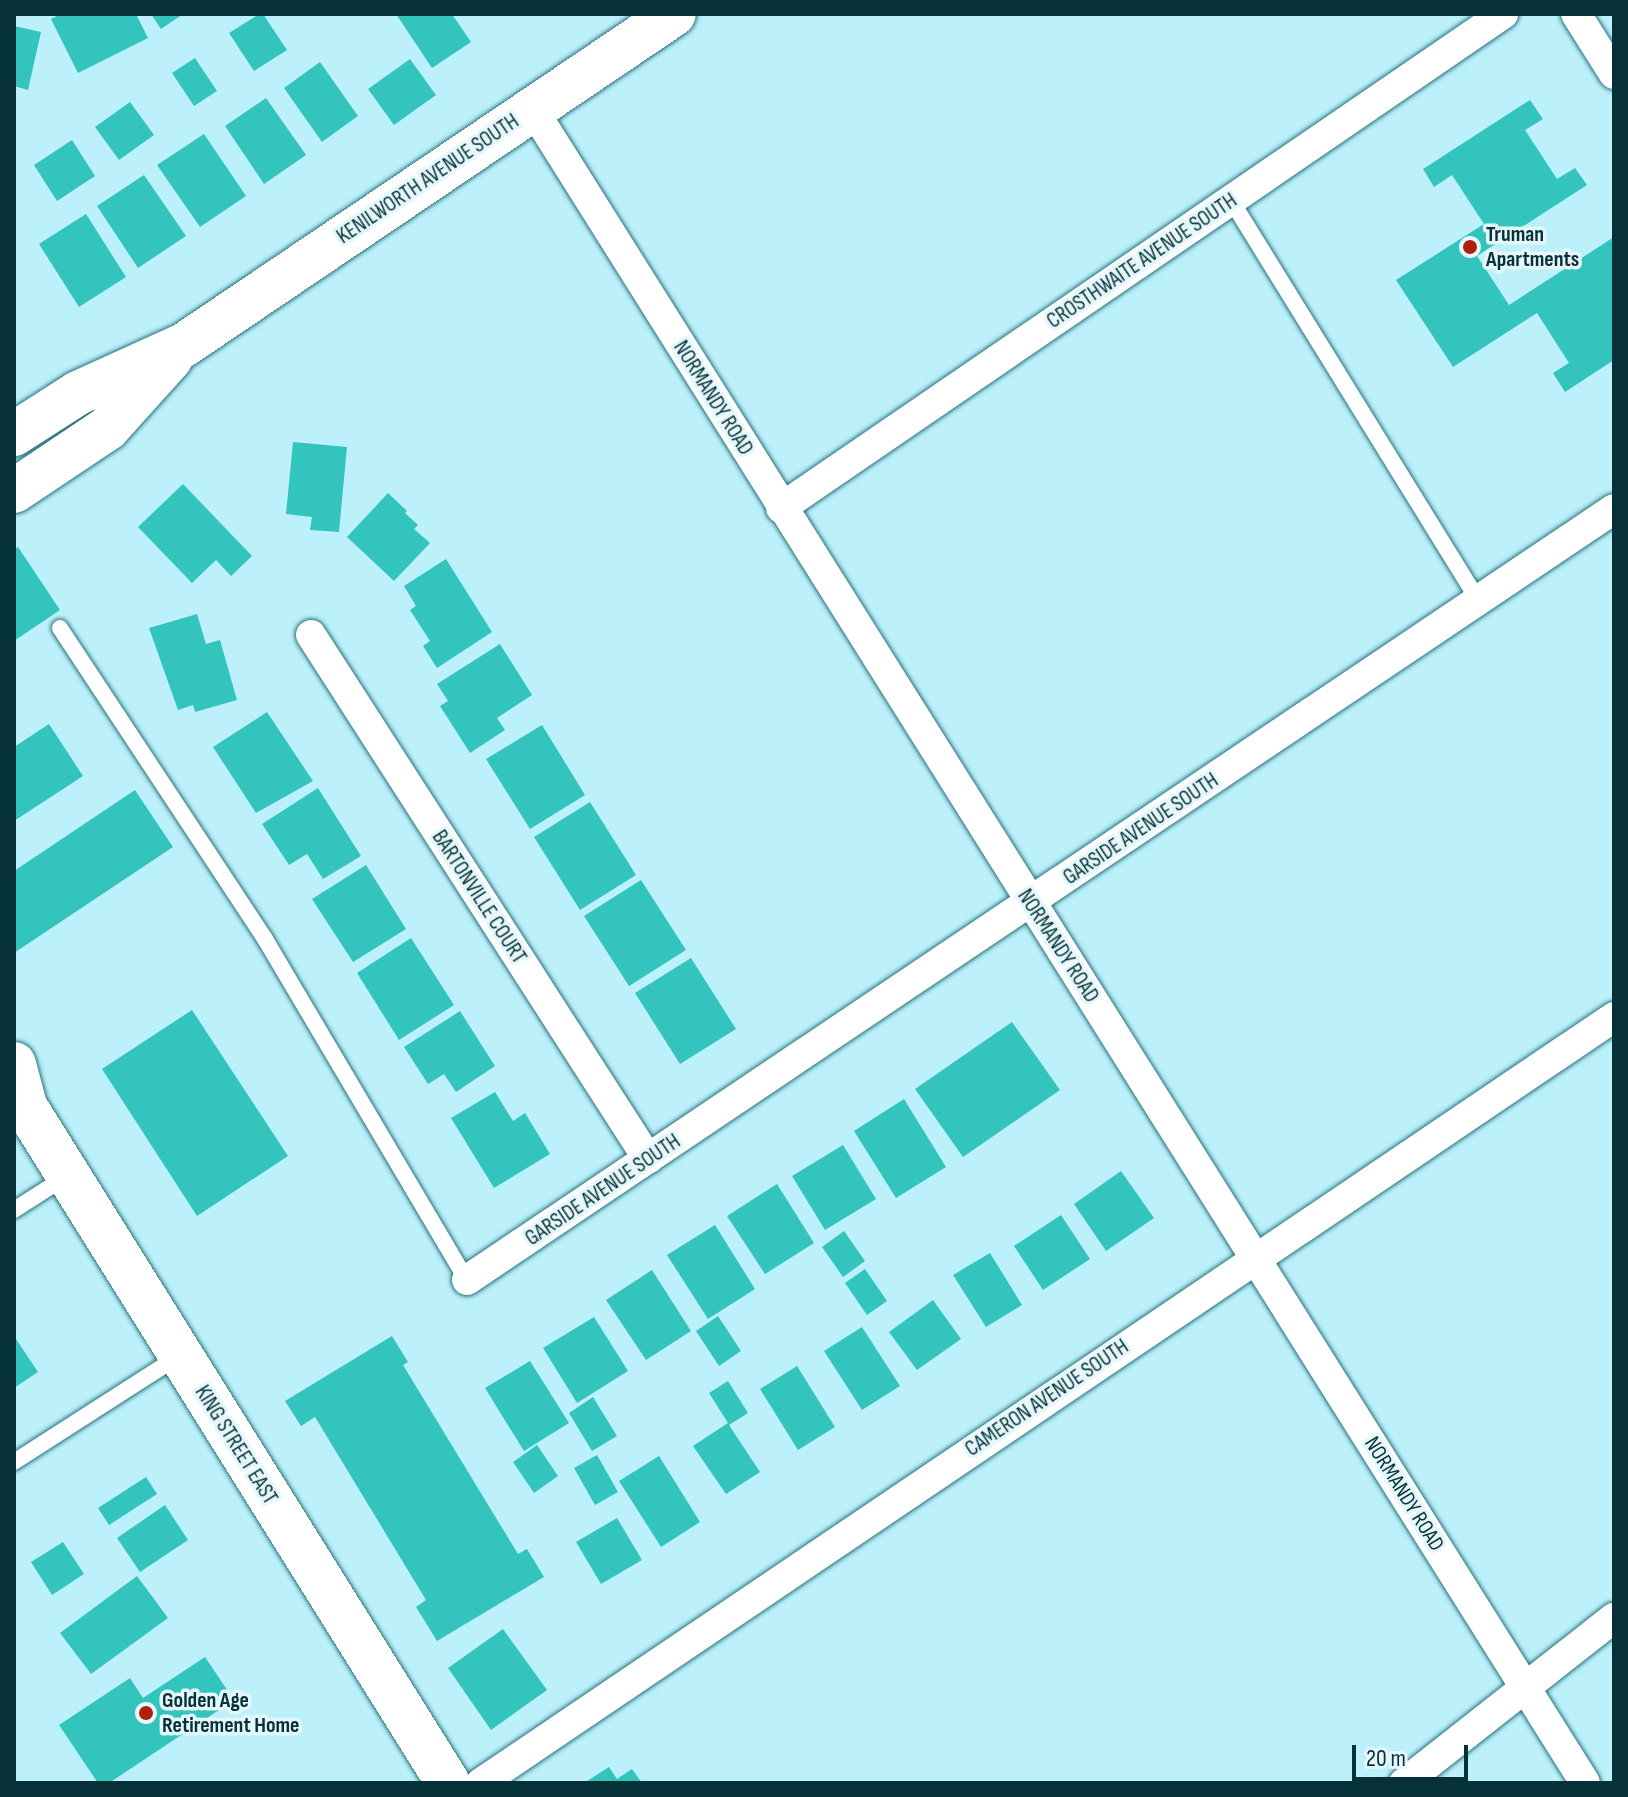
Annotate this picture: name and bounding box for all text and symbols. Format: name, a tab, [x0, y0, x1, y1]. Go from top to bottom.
street label: KENILWORTH AVENUE SOUTH	[332, 108, 524, 250]
street label: CROSTHWAITE AVENUE SOUTH	[1042, 188, 1242, 334]
place label: Truman Apartments	[1486, 221, 1579, 272]
marker: Truman Apartments	[1461, 238, 1479, 256]
street label: NORMANDY ROAD	[667, 336, 759, 460]
street label: GARSIDE AVENUE SOUTH	[1058, 767, 1224, 891]
street label: BARTONVILLE COURT	[426, 825, 532, 969]
street label: NORMANDY ROAD	[1012, 884, 1104, 1008]
street label: GARSIDE AVENUE SOUTH	[520, 1128, 686, 1252]
street label: CAMERON AVENUE SOUTH	[960, 1334, 1134, 1462]
street label: KING STREET EAST	[189, 1381, 283, 1509]
street label: NORMANDY ROAD	[1358, 1432, 1450, 1556]
place label: Golden Age Retirement Home	[162, 1687, 299, 1738]
marker: Golden Age Retirement Home	[137, 1704, 155, 1722]
scale bar	[1356, 1729, 1472, 1779]
text: 20 m	[1366, 1744, 1406, 1773]

